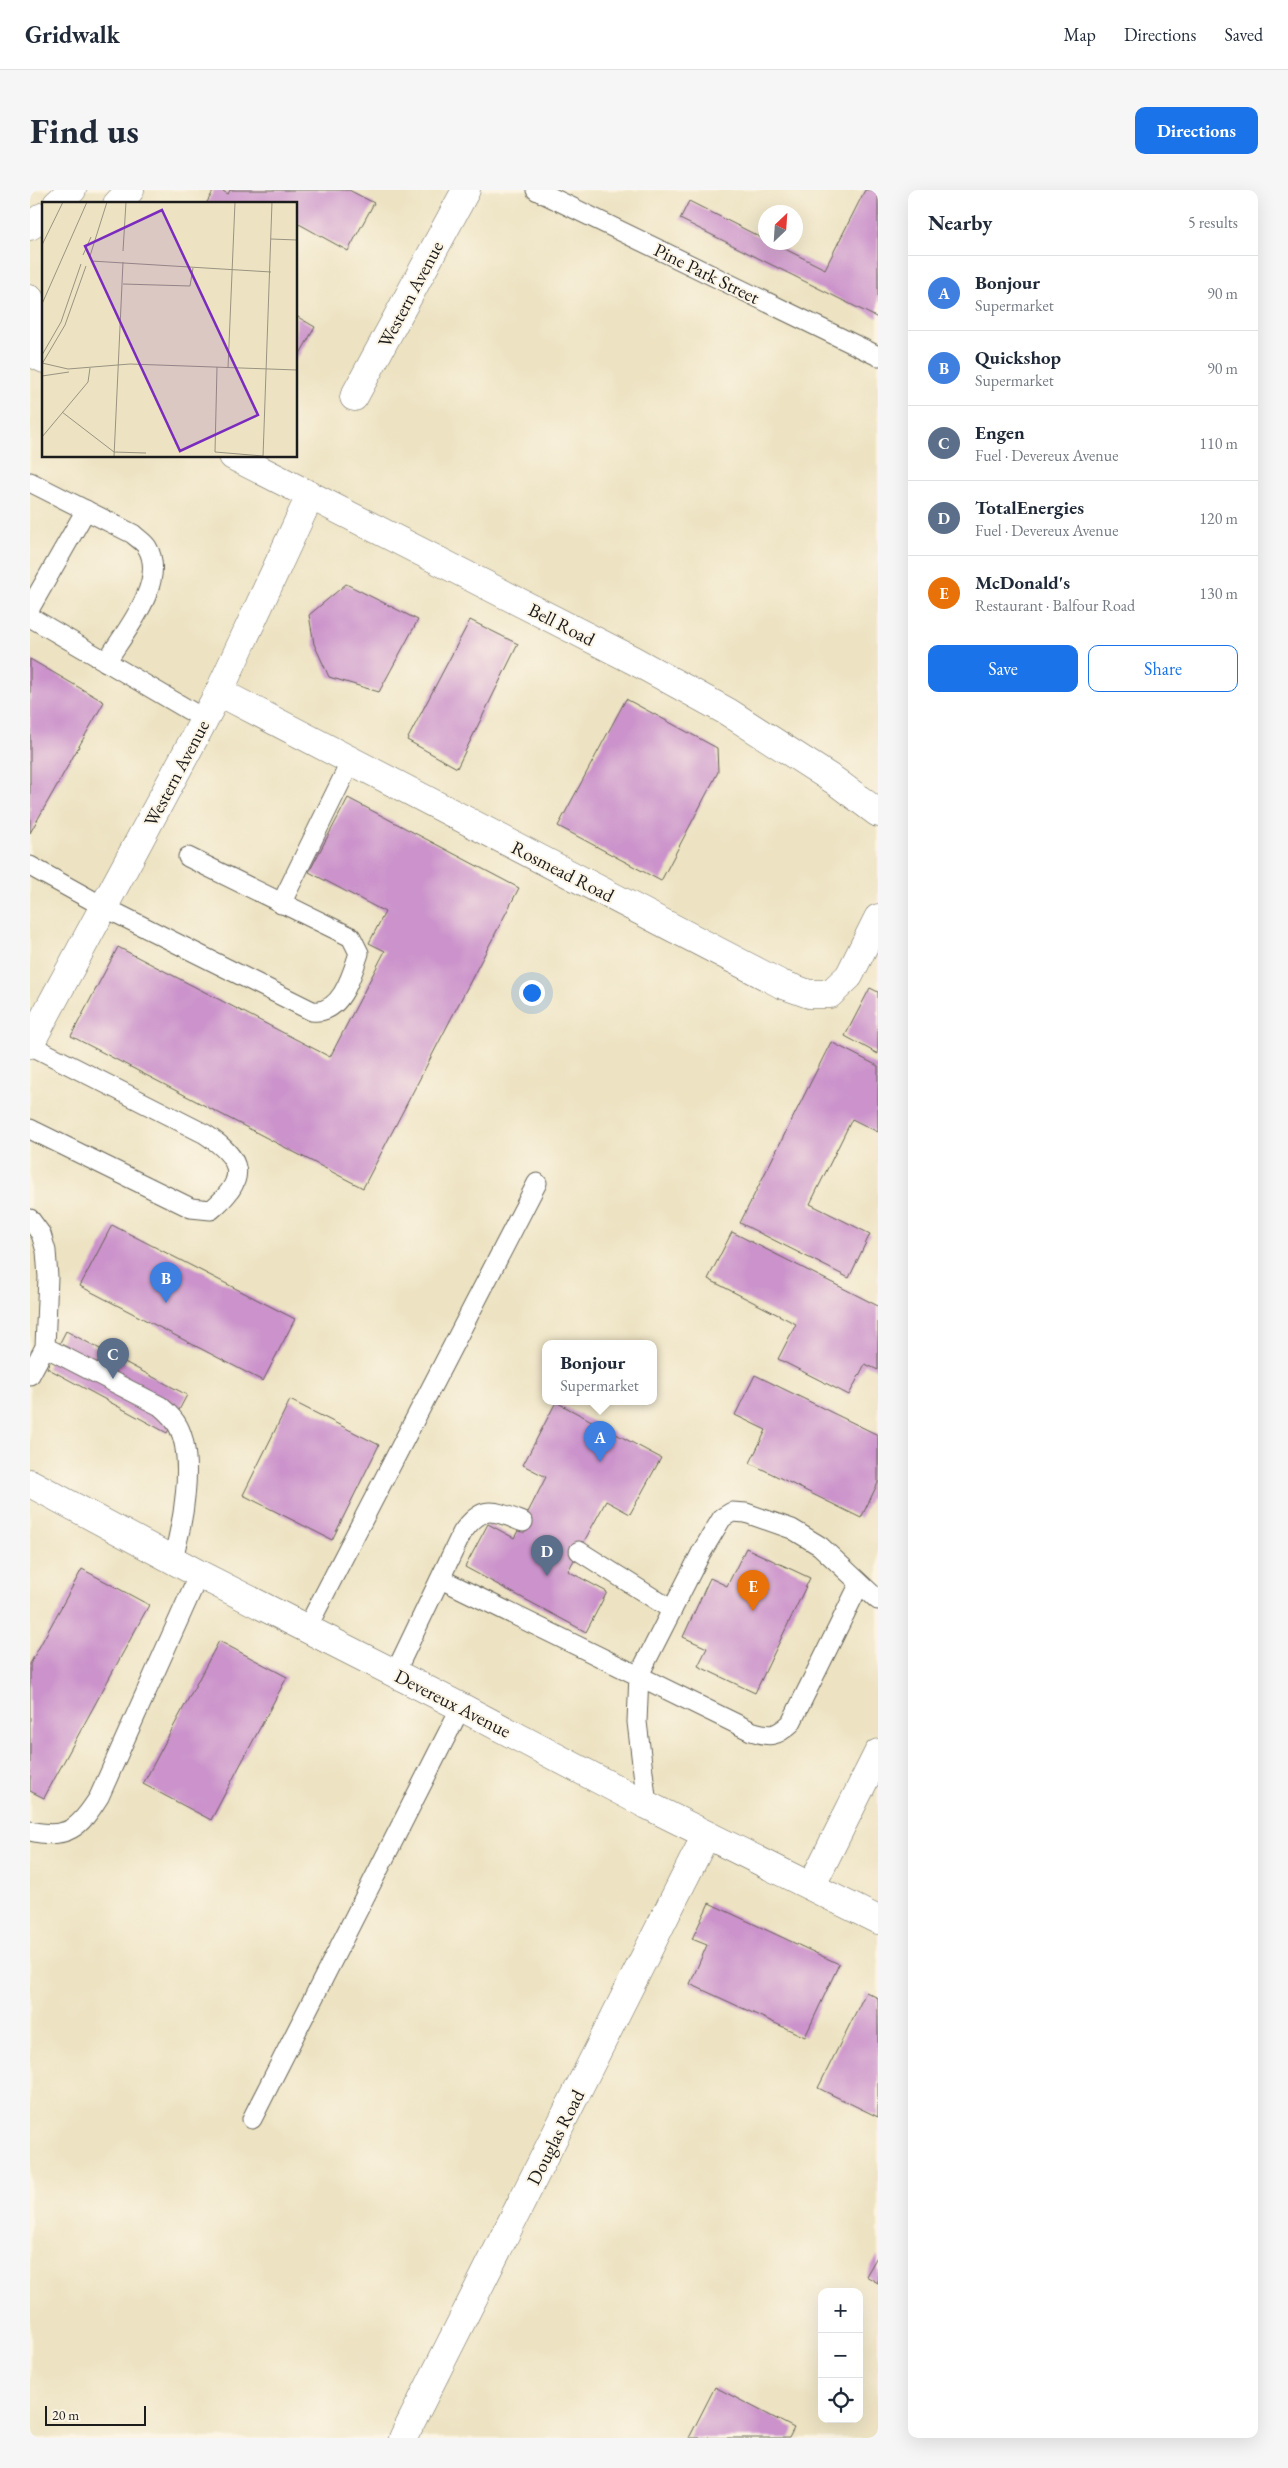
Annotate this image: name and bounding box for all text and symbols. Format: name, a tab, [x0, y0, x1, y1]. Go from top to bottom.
text: Gridwalk	[25, 19, 120, 50]
text: Map	[1064, 23, 1096, 46]
text: Directions	[1124, 23, 1196, 46]
text: Saved	[1224, 23, 1263, 46]
button: Directions	[1135, 107, 1258, 154]
text: Find us	[30, 108, 139, 153]
inset map	[42, 202, 298, 458]
north arrow	[758, 205, 803, 250]
text: Nearby	[928, 209, 992, 236]
text: 5 results	[1188, 212, 1238, 233]
street label: Western Avenue	[372, 237, 449, 352]
street label: Pine Park Street	[650, 237, 764, 310]
text: Bonjour	[975, 270, 1040, 295]
text: A	[938, 283, 950, 304]
text: 90 m	[1207, 283, 1238, 304]
text: Supermarket	[975, 295, 1054, 316]
text: Quickshop	[975, 345, 1061, 370]
text: B	[939, 358, 949, 379]
text: 90 m	[1207, 358, 1238, 379]
text: Supermarket	[975, 370, 1054, 391]
text: Engen	[975, 420, 1025, 445]
text: C	[938, 433, 950, 454]
text: 110 m	[1199, 433, 1238, 454]
text: Fuel · Devereux Avenue	[975, 445, 1118, 466]
text: TotalEnergies	[975, 495, 1084, 520]
text: D	[938, 508, 950, 529]
text: 120 m	[1199, 508, 1238, 529]
text: Fuel · Devereux Avenue	[975, 520, 1118, 541]
text: McDonald's	[975, 570, 1070, 595]
text: E	[939, 583, 949, 604]
text: 130 m	[1199, 583, 1238, 604]
text: Restaurant · Balfour Road	[975, 595, 1135, 616]
street label: Bell Road	[524, 597, 600, 652]
button: Save	[928, 645, 1078, 692]
button: Share	[1088, 645, 1238, 692]
street label: Western Avenue	[138, 716, 215, 831]
street label: Rosmead Road	[507, 835, 619, 908]
your location	[519, 980, 545, 1006]
pin: B	[150, 1262, 182, 1303]
pin: C	[97, 1338, 129, 1379]
popup	[542, 1340, 657, 1405]
text: Bonjour	[560, 1350, 625, 1375]
text: Supermarket	[560, 1375, 639, 1396]
pin: A	[584, 1421, 616, 1462]
pin: D	[531, 1535, 563, 1576]
pin: E	[737, 1570, 769, 1611]
street label: Devereux Avenue	[390, 1663, 515, 1743]
street label: Douglas Road	[521, 2085, 590, 2189]
map controls	[818, 2288, 863, 2423]
button: +	[818, 2288, 863, 2333]
button: −	[818, 2333, 863, 2378]
button: locate	[818, 2378, 863, 2423]
scale bar	[45, 2403, 146, 2426]
text: 20 m	[52, 2406, 79, 2424]

